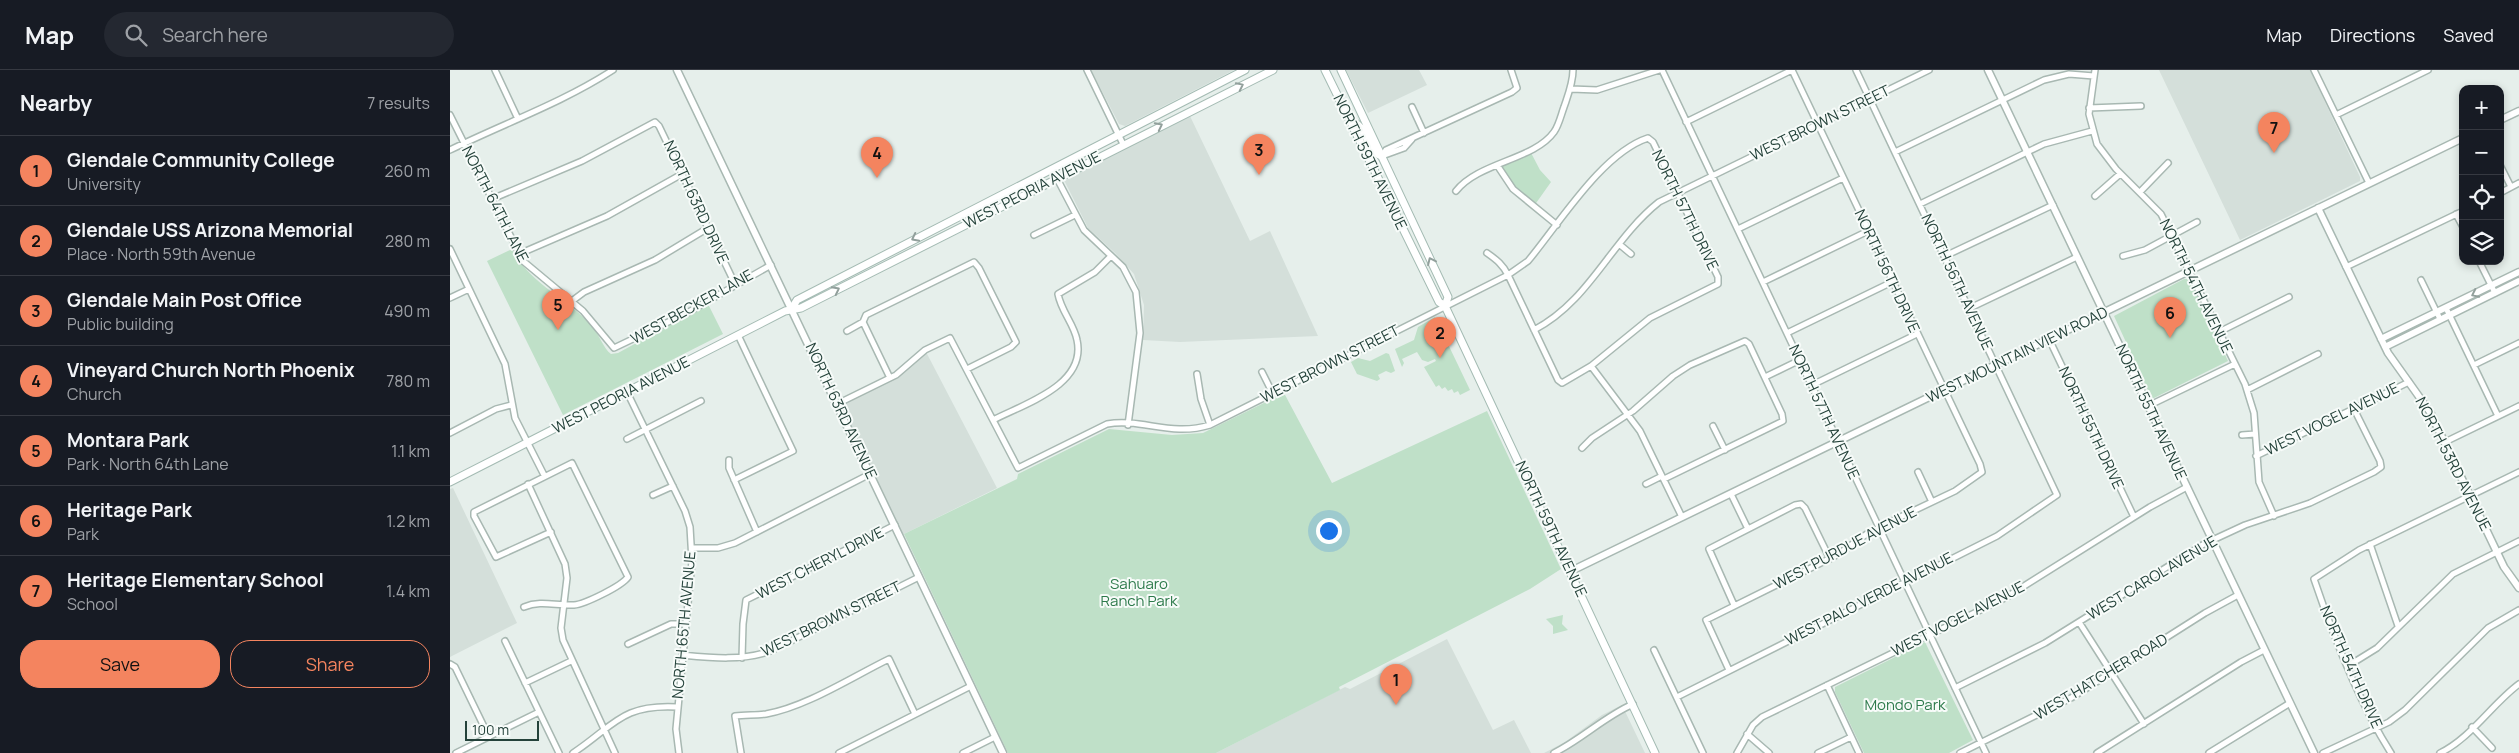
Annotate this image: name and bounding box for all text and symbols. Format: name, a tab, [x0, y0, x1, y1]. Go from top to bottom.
search box	[104, 12, 454, 57]
text: Map	[25, 18, 74, 51]
icon: search	[122, 21, 150, 49]
text: Search here	[162, 22, 268, 48]
text: Map	[2266, 23, 2302, 47]
text: Directions	[2330, 23, 2415, 47]
text: Saved	[2443, 23, 2494, 47]
street label: WEST BROWN STREET	[1746, 80, 1893, 166]
one-way arrow	[1235, 82, 1244, 92]
map controls	[2459, 85, 2504, 265]
button: +	[2459, 85, 2504, 130]
text: Nearby	[20, 89, 92, 117]
street label: NORTH 59TH AVENUE	[1328, 90, 1412, 233]
text: 7 results	[367, 92, 430, 114]
pin: 7	[2258, 112, 2290, 153]
one-way arrow	[1154, 122, 1163, 132]
button: −	[2459, 130, 2504, 175]
pin: 3	[1243, 134, 1275, 175]
street label: NORTH 63RD DRIVE	[659, 137, 734, 267]
pin: 4	[861, 137, 893, 178]
street label: NORTH 64TH LANE	[457, 142, 534, 266]
street label: WEST PEORIA AVENUE	[959, 146, 1104, 233]
street label: NORTH 57TH DRIVE	[1647, 146, 1724, 274]
text: Glendale Community College	[67, 147, 335, 173]
text: 1	[32, 160, 40, 182]
text: 260 m	[384, 160, 430, 182]
text: University	[67, 173, 141, 195]
button: locate	[2459, 175, 2504, 220]
street label: NORTH 56TH DRIVE	[1850, 206, 1925, 336]
street label: NORTH 56TH AVENUE	[1917, 210, 1998, 353]
street label: NORTH 54TH AVENUE	[2155, 215, 2238, 356]
text: Glendale USS Arizona Memorial	[67, 217, 353, 243]
button: layers	[2459, 220, 2504, 265]
text: 2	[31, 230, 41, 252]
text: 280 m	[385, 230, 430, 252]
one-way arrow	[911, 232, 920, 242]
text: Place · North 59th Avenue	[67, 243, 256, 265]
one-way arrow	[1427, 257, 1437, 266]
street label: WEST BECKER LANE	[627, 264, 757, 349]
one-way arrow	[831, 286, 840, 296]
text: Glendale Main Post Office	[67, 287, 302, 313]
one-way arrow	[2471, 288, 2480, 298]
pin: 5	[542, 289, 574, 330]
pin: 6	[2154, 297, 2186, 338]
text: 3	[31, 300, 41, 322]
text: 490 m	[384, 300, 430, 322]
street label: WEST MOUNTAIN VIEW ROAD	[1922, 301, 2111, 408]
text: Public building	[67, 313, 174, 335]
pin: 2	[1424, 317, 1456, 358]
street label: WEST BROWN STREET	[1257, 319, 1403, 408]
street label: NORTH 63RD AVENUE	[801, 339, 882, 482]
street label: NORTH 55TH AVENUE	[2111, 340, 2192, 483]
street label: NORTH 57TH AVENUE	[1784, 341, 1865, 483]
street label: WEST PEORIA AVENUE	[548, 351, 693, 438]
text: Vineyard Church North Phoenix	[67, 357, 355, 383]
street label: NORTH 55TH DRIVE	[2054, 363, 2129, 492]
text: 4	[31, 370, 41, 392]
text: 780 m	[386, 370, 430, 392]
street label: WEST VOGEL AVENUE	[2261, 377, 2402, 460]
text: Church	[67, 383, 121, 405]
street label: NORTH 53RD AVENUE	[2411, 393, 2496, 534]
text: Montara Park	[67, 427, 189, 453]
text: 5	[31, 440, 41, 462]
text: 1.1 km	[391, 440, 430, 462]
text: Park · North 64th Lane	[67, 453, 229, 475]
street label: NORTH 59TH AVENUE	[1511, 457, 1592, 600]
text: Heritage Park	[67, 497, 192, 523]
street label: WEST PURDUE AVENUE	[1769, 501, 1920, 594]
text: 6	[31, 510, 41, 532]
text: 1.2 km	[387, 510, 430, 532]
your location	[1316, 518, 1342, 544]
street label: WEST CHERYL DRIVE	[752, 521, 887, 604]
text: Park	[67, 523, 99, 545]
street label: WEST CAROL AVENUE	[2083, 530, 2221, 625]
street label: WEST PALO VERDE AVENUE	[1781, 547, 1956, 650]
street label: NORTH 65TH AVENUE	[667, 550, 700, 700]
text: Heritage Elementary School	[67, 567, 324, 593]
park label: Sahuaro Ranch Park	[1101, 573, 1178, 611]
street label: WEST BROWN STREET	[757, 576, 904, 662]
street label: WEST VOGEL AVENUE	[1888, 576, 2028, 661]
text: 7	[32, 580, 40, 602]
text: 1.4 km	[386, 580, 430, 602]
text: School	[67, 593, 118, 615]
street label: NORTH 54TH DRIVE	[2315, 602, 2388, 731]
street label: WEST HATCHER ROAD	[2030, 628, 2171, 725]
button: Save	[20, 640, 220, 688]
button: Share	[230, 640, 430, 688]
pin: 1	[1380, 664, 1412, 705]
park label: Mondo Park	[1865, 694, 1946, 715]
scale bar	[465, 718, 539, 741]
text: 100 m	[472, 720, 509, 739]

